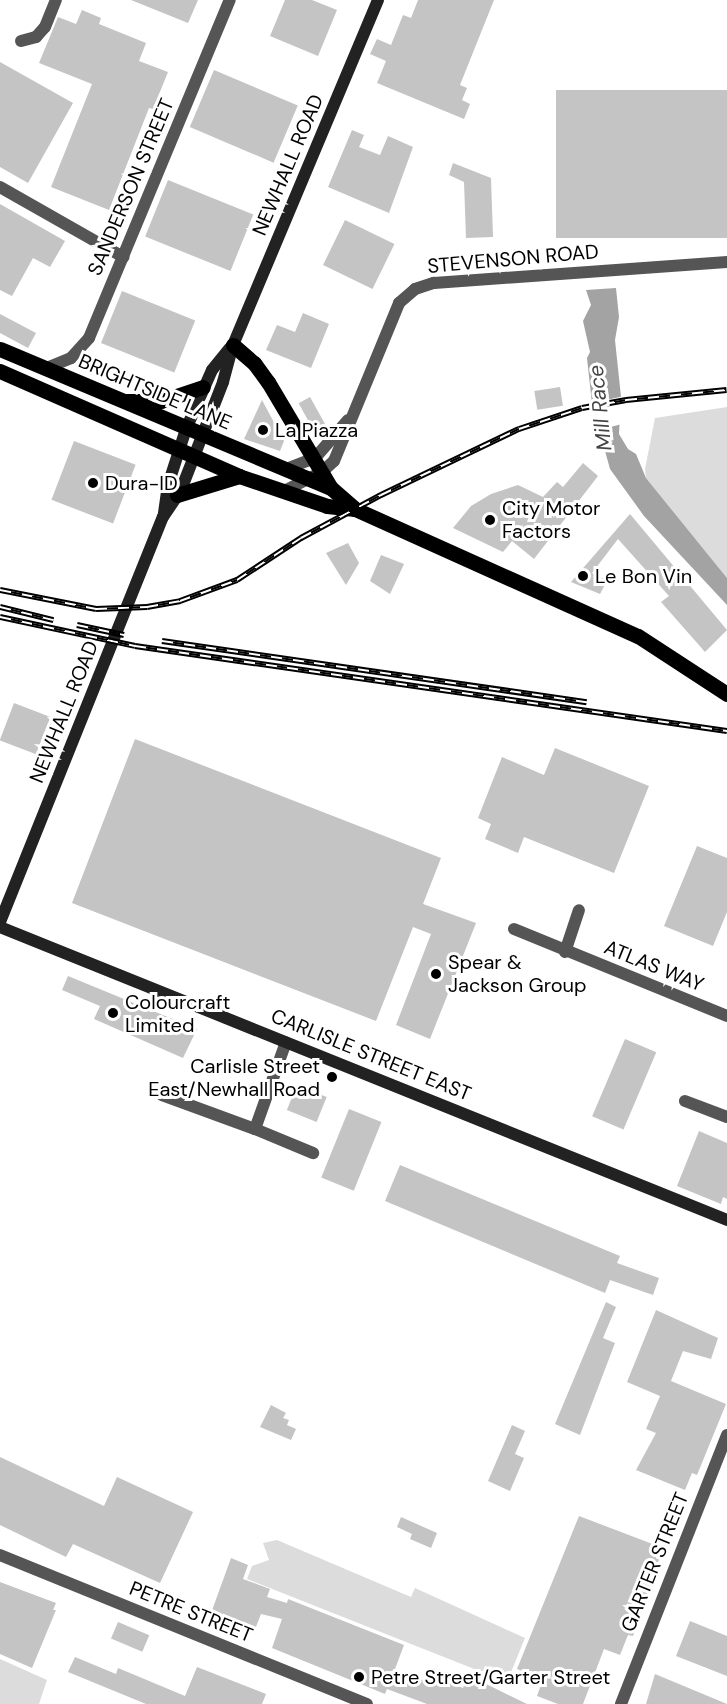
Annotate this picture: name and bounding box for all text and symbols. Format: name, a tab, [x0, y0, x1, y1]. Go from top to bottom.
street label: NEWHALL ROAD	[247, 91, 329, 239]
street label: SANDERSON STREET	[83, 95, 179, 279]
street label: STEVENSON ROAD	[426, 240, 600, 278]
street label: BRIGHTSIDE LANE	[75, 349, 235, 435]
water label: Mill Race	[583, 364, 617, 452]
place label: La Piazza	[275, 418, 358, 442]
marker: La Piazza	[256, 423, 270, 437]
place label: Dura-ID	[105, 471, 178, 495]
marker: Dura-ID	[86, 476, 100, 490]
place label: City Motor Factors	[502, 496, 601, 543]
marker: City Motor Factors	[483, 513, 497, 527]
place label: Le Bon Vin	[595, 564, 692, 588]
marker: Le Bon Vin	[576, 569, 590, 583]
street label: NEWHALL ROAD	[25, 637, 103, 787]
street label: ATLAS WAY	[601, 935, 707, 997]
place label: Spear & Jackson Group	[448, 951, 587, 998]
marker: Spear & Jackson Group	[429, 967, 443, 981]
place label: Colourcraft Limited	[125, 990, 230, 1037]
street label: CARLISLE STREET EAST	[267, 1004, 475, 1106]
marker: Colourcraft Limited	[106, 1006, 120, 1020]
place label: Carlisle Street East/Newhall Road	[148, 1054, 320, 1101]
marker: Carlisle Street East/Newhall Road	[325, 1070, 339, 1084]
street label: GARTER STREET	[616, 1489, 694, 1635]
street label: PETRE STREET	[126, 1576, 256, 1648]
place label: Petre Street/Garter Street	[371, 1665, 610, 1689]
marker: Petre Street/Garter Street	[352, 1670, 366, 1684]

